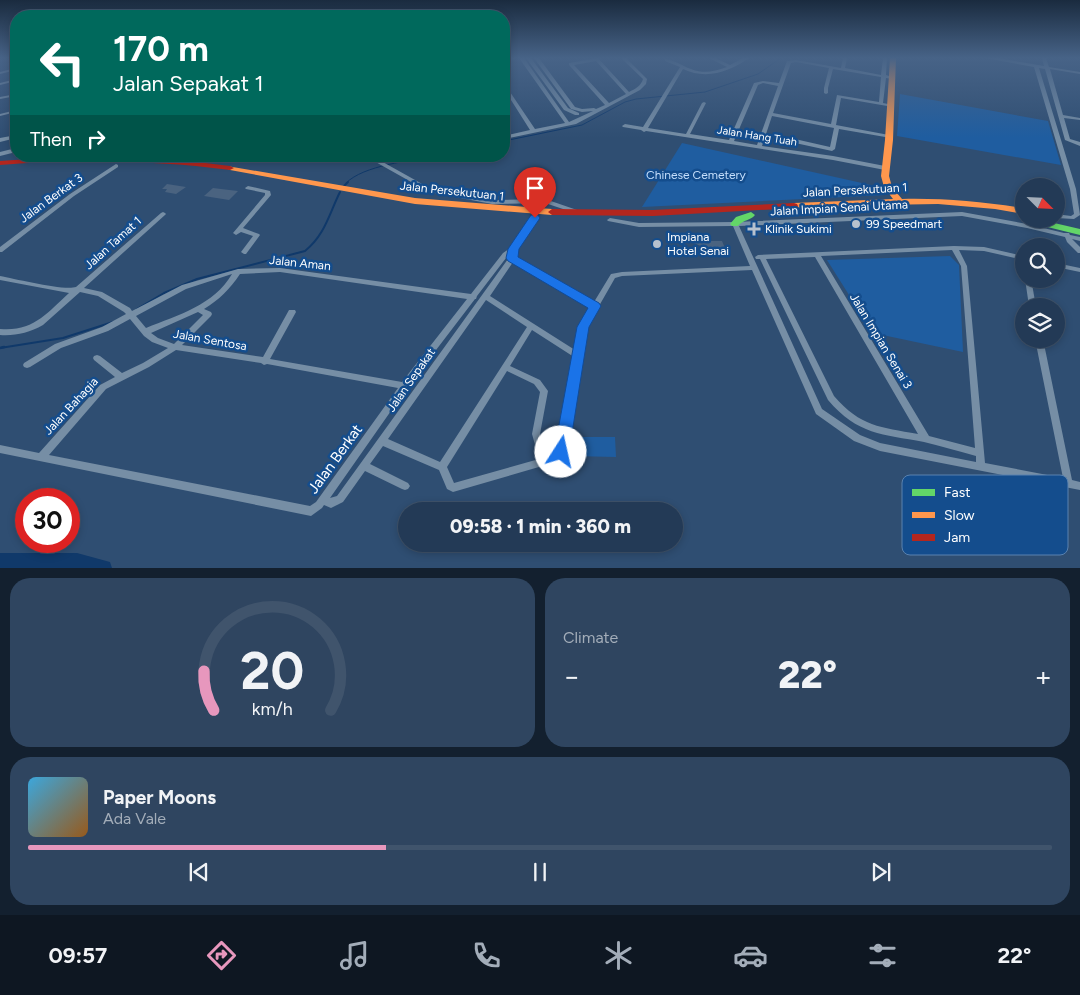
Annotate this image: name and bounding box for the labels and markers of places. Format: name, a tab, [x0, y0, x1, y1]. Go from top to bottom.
pin	[514, 167, 556, 218]
place label: 99 Speedmart	[866, 217, 943, 231]
marker: 99 Speedmart	[850, 218, 862, 230]
marker: Klinik Sukimi	[747, 222, 761, 236]
place label: Klinik Sukimi	[765, 222, 832, 236]
place label: Impiana Hotel Senai	[667, 230, 729, 258]
marker: Impiana Hotel Senai	[651, 238, 663, 250]

